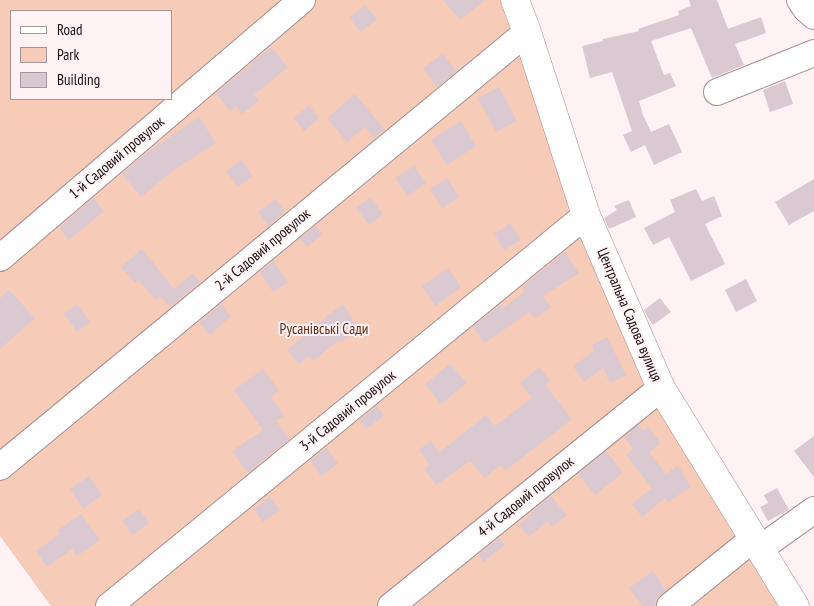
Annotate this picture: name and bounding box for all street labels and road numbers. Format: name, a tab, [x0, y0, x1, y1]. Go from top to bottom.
street label: 1-й Садовий провулок	[66, 113, 168, 203]
street label: 2-й Садовий провулок	[212, 205, 314, 295]
street label: Центральна Садова вулиця	[593, 246, 665, 384]
street label: 3-й Садовий провулок	[296, 367, 400, 455]
street label: 4-й Садовий провулок	[474, 453, 578, 541]

